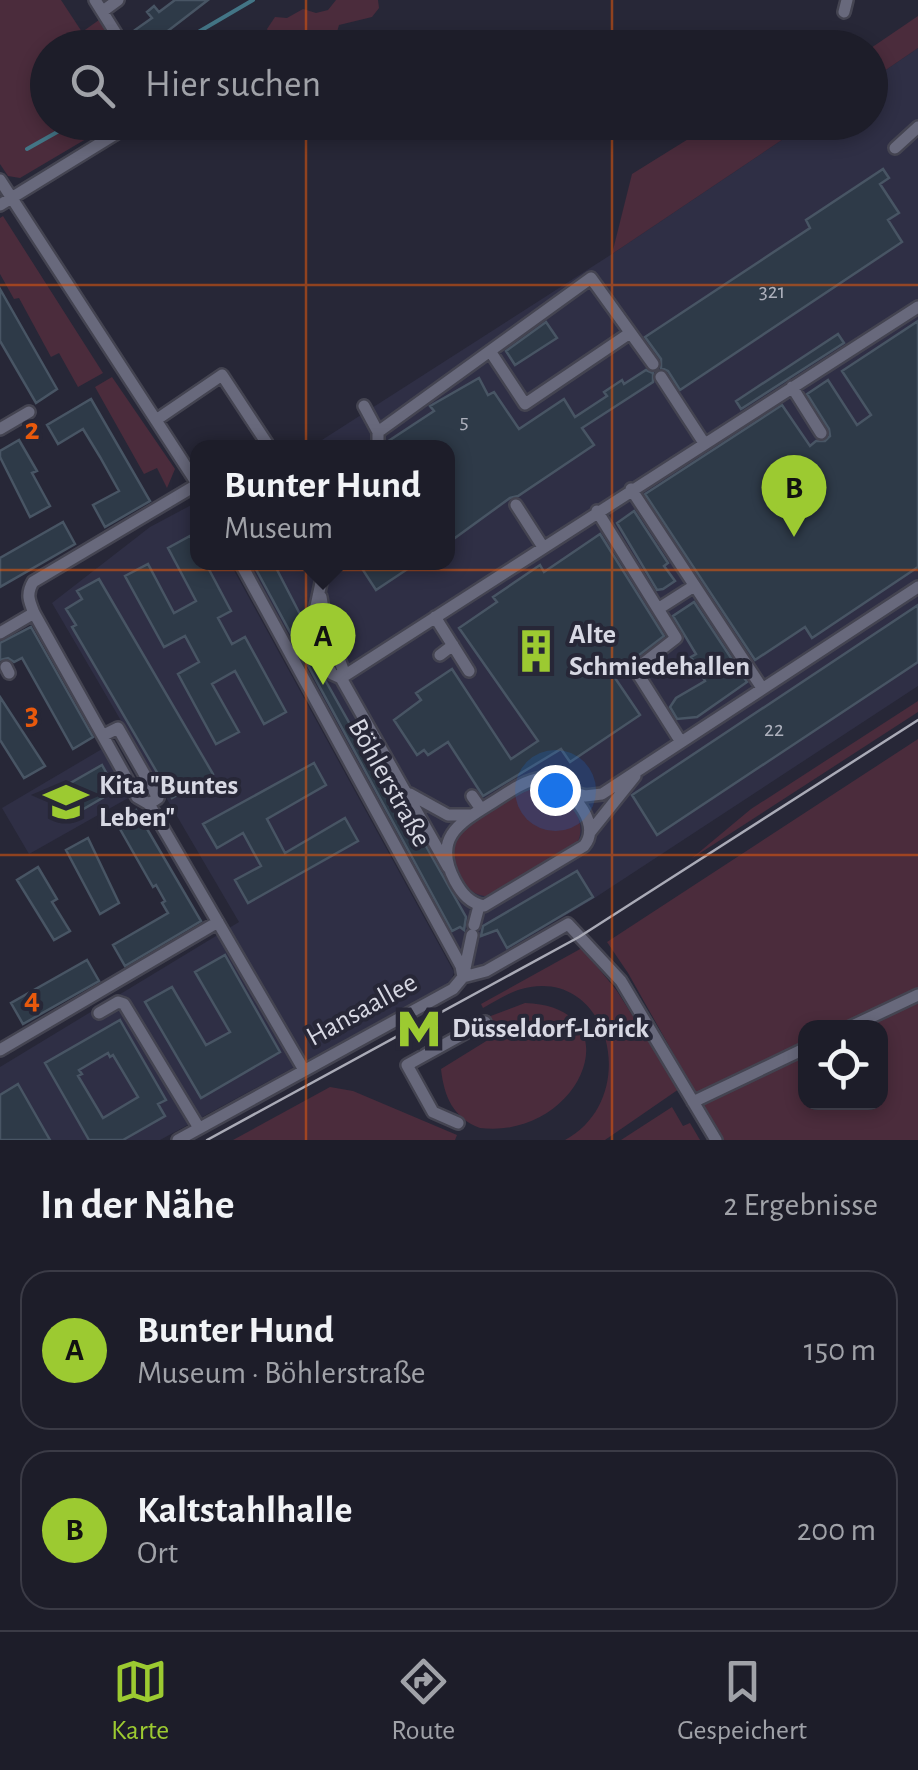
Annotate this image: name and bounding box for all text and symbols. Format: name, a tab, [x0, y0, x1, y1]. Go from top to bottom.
search box	[30, 30, 888, 140]
icon: search	[65, 58, 120, 113]
text: Hier suchen	[145, 66, 321, 104]
house number: 321	[759, 280, 785, 302]
house number: 5	[459, 410, 469, 432]
text: 2	[24, 413, 40, 445]
popup	[190, 440, 455, 570]
pin: B	[762, 454, 826, 537]
text: Bunter Hund	[224, 467, 421, 505]
text: Museum	[224, 512, 333, 544]
pin: A	[290, 602, 356, 685]
place label: Alte Schmiedehallen	[569, 621, 750, 681]
building icon: Alte Schmiedehallen	[512, 627, 560, 675]
text: 3	[25, 698, 39, 730]
street label: Böhlerstraße	[342, 714, 436, 852]
house number: 22	[764, 718, 784, 740]
your location	[530, 765, 581, 816]
place label: Kita "Buntes Leben"	[99, 772, 238, 832]
school or university icon: Kita "Buntes Leben"	[42, 778, 90, 826]
street label: Hansaallee	[302, 968, 422, 1052]
text: 4	[24, 983, 40, 1015]
metro station icon: Düsseldorf-Lörick	[395, 1005, 443, 1053]
place label: Düsseldorf-Lörick	[452, 1015, 649, 1043]
map controls	[798, 1020, 888, 1110]
button: locate	[798, 1020, 888, 1110]
text: In der Nähe	[40, 1184, 235, 1226]
text: 2 Ergebnisse	[724, 1189, 878, 1221]
text: Bunter Hund	[137, 1312, 334, 1350]
text: A	[65, 1334, 84, 1366]
text: 150 m	[804, 1334, 876, 1366]
text: Museum · Böhlerstraße	[137, 1357, 426, 1389]
text: Kaltstahlhalle	[137, 1492, 352, 1530]
text: B	[65, 1514, 84, 1546]
text: 200 m	[797, 1514, 876, 1546]
text: Ort	[137, 1537, 178, 1569]
tab: Karte	[111, 1654, 169, 1748]
tab: Route	[391, 1654, 455, 1748]
tab: Gespeichert	[677, 1654, 807, 1748]

